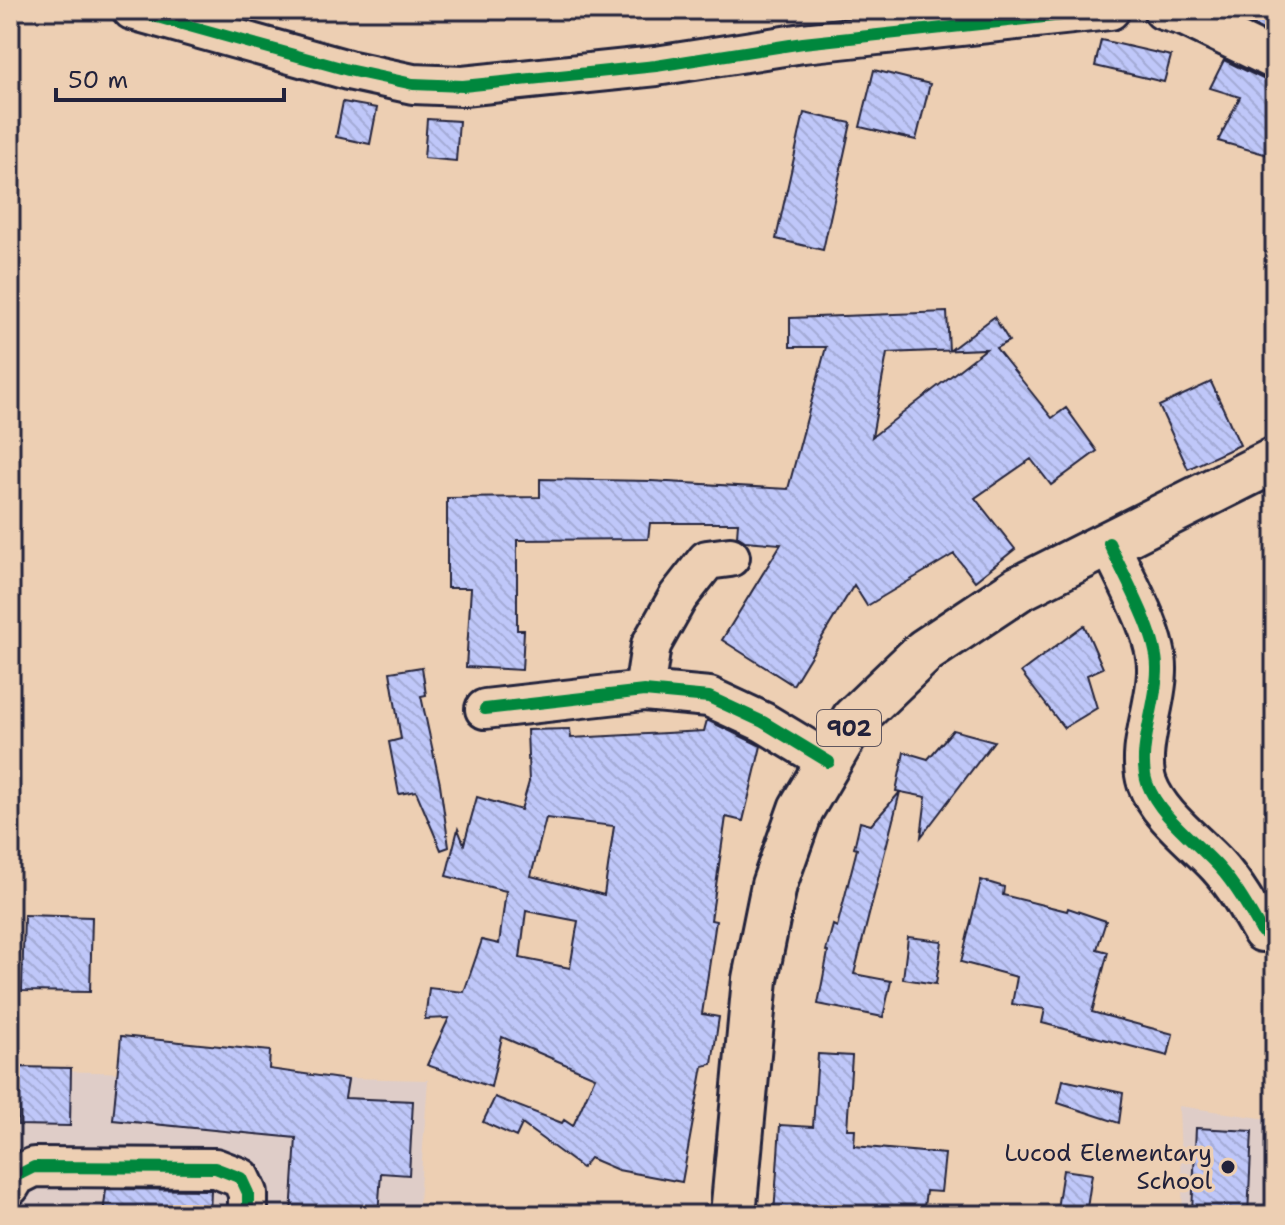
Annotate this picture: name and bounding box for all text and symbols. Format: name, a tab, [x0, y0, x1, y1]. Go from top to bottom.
scale bar	[56, 52, 284, 102]
text: 50 m	[68, 64, 128, 96]
road number: 902	[817, 710, 881, 746]
place label: Lucod Elementary School	[1004, 1137, 1213, 1197]
marker: Lucod Elementary School	[1219, 1158, 1237, 1176]

